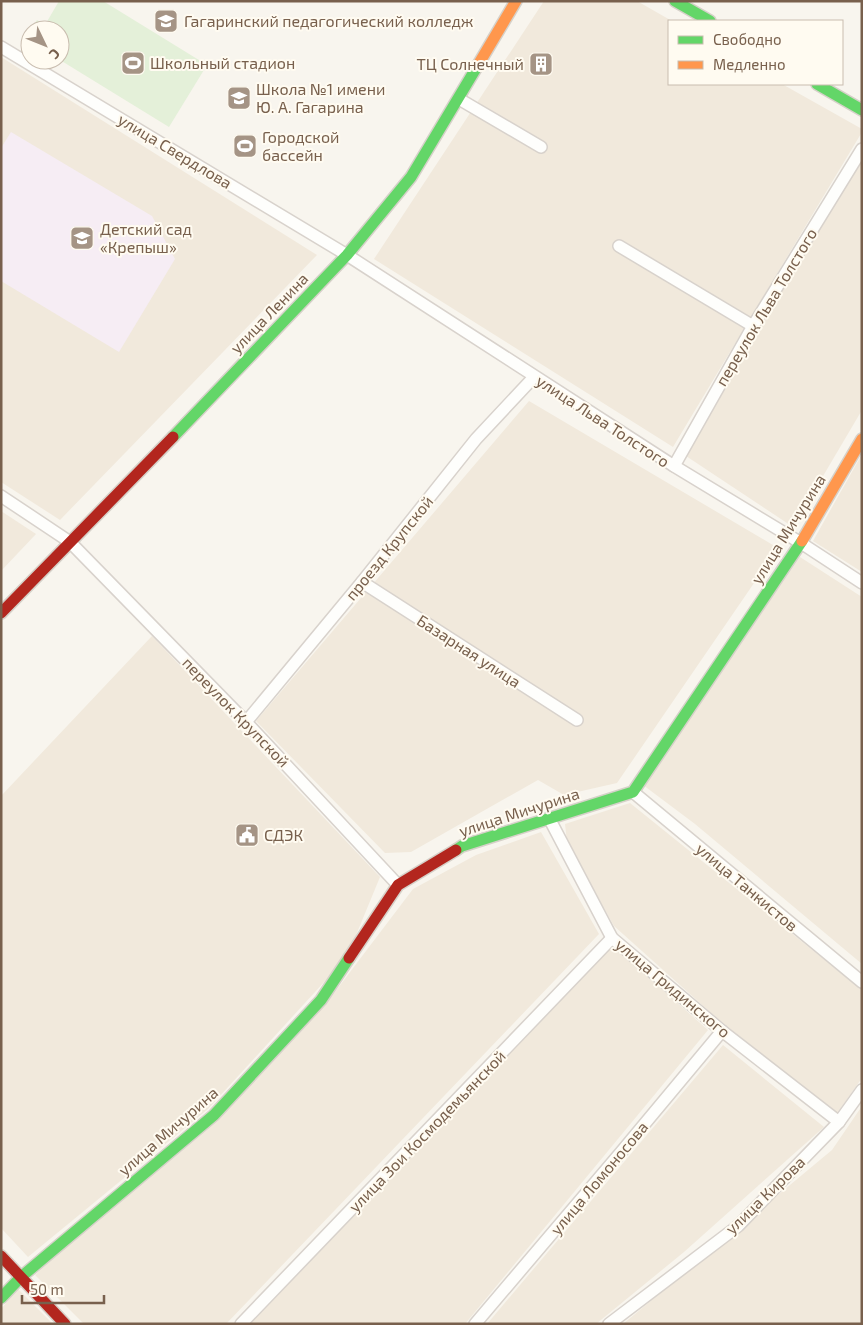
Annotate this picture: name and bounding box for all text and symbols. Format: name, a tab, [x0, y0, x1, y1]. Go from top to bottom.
school or university icon: Гагаринский педагогический колледж	[153, 8, 179, 34]
place label: Гагаринский педагогический колледж	[184, 11, 474, 30]
north arrow	[20, 20, 70, 70]
legend	[668, 20, 843, 85]
text: Свободно	[713, 30, 782, 48]
text: С	[46, 45, 64, 63]
sports icon: Школьный стадион	[120, 50, 146, 76]
building icon: ТЦ Солнечный	[528, 51, 554, 77]
place label: Школьный стадион	[150, 53, 295, 72]
place label: ТЦ Солнечный	[416, 54, 524, 73]
text: Медленно	[713, 55, 786, 73]
place label: Школа №1 имени Ю. А. Гагарина	[256, 79, 385, 116]
school or university icon: Школа №1 имени Ю. А. Гагарина	[226, 85, 252, 111]
street label: улица Свердлова	[114, 109, 236, 193]
place label: Городской бассейн	[262, 127, 339, 164]
sports icon: Городской бассейн	[232, 133, 258, 159]
place label: Детский сад «Крепыш»	[100, 219, 192, 256]
street label: переулок Льва Толстого	[711, 224, 821, 390]
school or university icon: Детский сад «Крепыш»	[69, 225, 95, 251]
street label: улица Ленина	[226, 269, 312, 357]
street label: улица Льва Толстого	[533, 370, 673, 472]
street label: улица Мичурина	[746, 470, 830, 588]
street label: проезд Крупской	[341, 492, 437, 604]
street label: Базарная улица	[413, 610, 525, 692]
street label: переулок Крупской	[178, 653, 294, 771]
street label: улица Мичурина	[456, 783, 582, 841]
public building icon: СДЭК	[234, 822, 260, 848]
place label: СДЭК	[264, 825, 303, 844]
street label: улица Танкистов	[692, 838, 802, 936]
street label: улица Гридинского	[612, 934, 734, 1042]
street label: улица Зои Космодемьянской	[344, 1046, 510, 1216]
street label: улица Мичурина	[114, 1082, 222, 1180]
street label: улица Ломоносова	[546, 1117, 652, 1239]
street label: улица Кирова	[721, 1152, 809, 1238]
scale bar	[22, 1272, 105, 1304]
text: 50 m	[30, 1280, 64, 1298]

